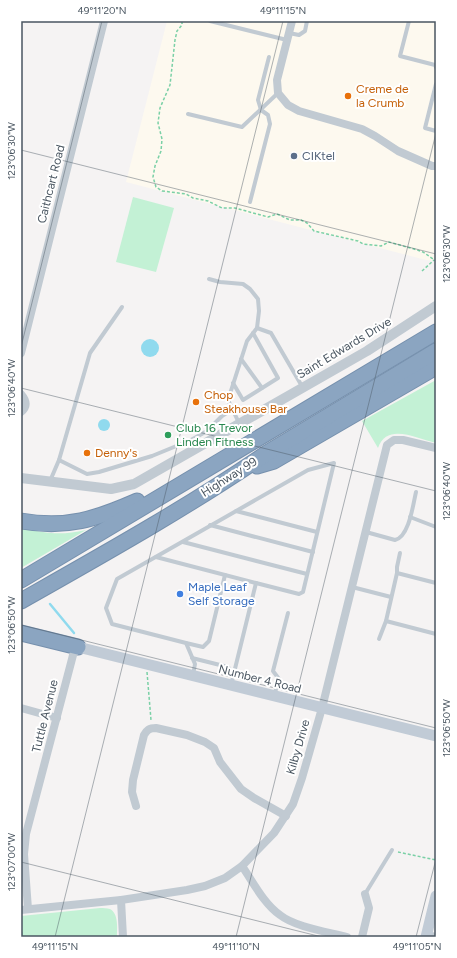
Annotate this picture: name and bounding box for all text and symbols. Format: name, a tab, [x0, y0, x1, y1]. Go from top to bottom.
text: 49°11'20"N	[78, 4, 126, 17]
text: 49°11'15"N	[260, 4, 306, 17]
place label: Creme de la Crumb	[356, 82, 409, 110]
marker: Creme de la Crumb	[343, 91, 353, 101]
text: 123°06'30"W	[5, 122, 18, 180]
street label: Caithcart Road	[34, 143, 68, 225]
place label: CIKtel	[302, 149, 335, 163]
marker: CIKtel	[289, 151, 299, 161]
text: 123°06'30"W	[440, 225, 453, 283]
street label: Saint Edwards Drive	[294, 314, 394, 382]
text: 123°06'40"W	[5, 358, 18, 417]
place label: Chop Steakhouse Bar	[204, 388, 287, 416]
marker: Chop Steakhouse Bar	[191, 397, 201, 407]
place label: Club 16 Trevor Linden Fitness	[176, 421, 254, 449]
marker: Club 16 Trevor Linden Fitness	[163, 430, 173, 440]
place label: Denny's	[95, 446, 138, 460]
marker: Denny's	[82, 448, 92, 458]
street label: Highway 99	[198, 454, 260, 500]
text: 123°06'40"W	[440, 461, 453, 520]
place label: Maple Leaf Self Storage	[188, 580, 255, 608]
marker: Maple Leaf Self Storage	[175, 589, 185, 599]
text: 123°06'50"W	[5, 596, 18, 654]
street label: Number 4 Road	[217, 662, 303, 696]
street label: Tuttle Avenue	[29, 678, 61, 754]
text: 123°06'50"W	[440, 699, 453, 757]
street label: Kilby Drive	[283, 717, 313, 776]
text: 123°07'00"W	[5, 832, 18, 891]
text: 49°11'15"N	[32, 940, 78, 953]
text: 49°11'10"N	[212, 940, 260, 953]
text: 49°11'05"N	[393, 940, 441, 953]

